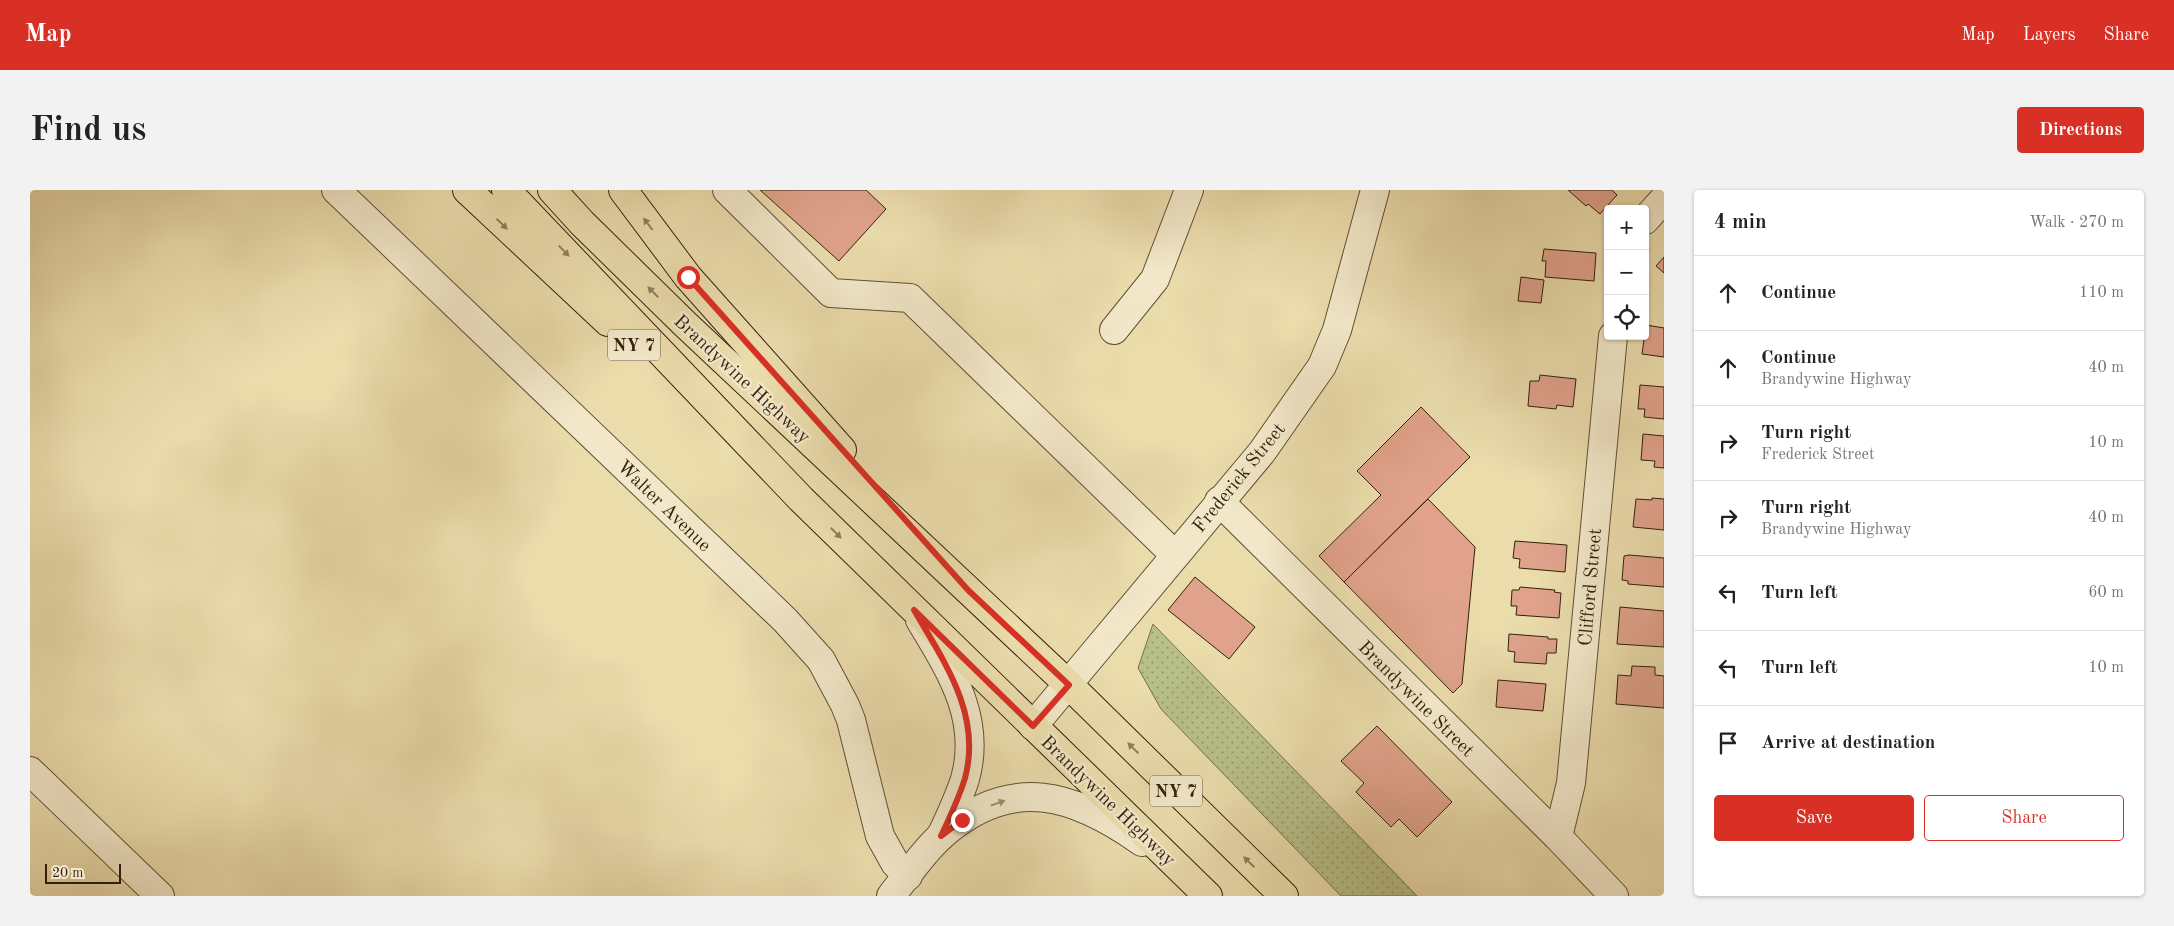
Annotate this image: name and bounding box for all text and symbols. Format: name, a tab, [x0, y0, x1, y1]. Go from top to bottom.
text: Map	[25, 23, 72, 47]
text: Map	[1961, 26, 1995, 44]
text: Layers	[2023, 26, 2075, 44]
text: Share	[2103, 26, 2149, 44]
button: Directions	[2017, 107, 2144, 153]
text: Find us	[30, 113, 146, 148]
map controls	[1604, 205, 1649, 340]
button: +	[1604, 205, 1649, 250]
text: 4 min	[1714, 212, 1767, 233]
text: Walk · 270 m	[2029, 215, 2124, 231]
one-way arrow	[643, 217, 653, 231]
one-way arrow	[496, 218, 508, 230]
one-way arrow	[557, 245, 569, 257]
button: −	[1604, 250, 1649, 295]
route start	[677, 266, 700, 289]
icon: ahead	[1714, 279, 1742, 307]
text: Continue	[1761, 284, 1836, 303]
text: 110 m	[2079, 285, 2124, 301]
one-way arrow	[647, 286, 659, 298]
button: locate	[1604, 295, 1649, 340]
street label: Brandywine Highway	[669, 312, 813, 448]
road number: NY 7	[608, 330, 660, 360]
text: Continue	[1761, 349, 1836, 368]
icon: ahead	[1714, 354, 1742, 382]
text: 40 m	[2088, 360, 2124, 376]
text: Brandywine Highway	[1761, 372, 1912, 388]
street label: Frederick Street	[1190, 420, 1290, 537]
text: Turn right	[1761, 424, 1851, 443]
icon: right	[1714, 429, 1742, 457]
text: 10 m	[2088, 435, 2124, 451]
text: Frederick Street	[1761, 447, 1875, 463]
street label: Walter Avenue	[613, 458, 714, 556]
text: Turn right	[1761, 499, 1851, 518]
icon: right	[1714, 504, 1742, 532]
text: 40 m	[2088, 510, 2124, 526]
text: Brandywine Highway	[1761, 522, 1912, 538]
one-way arrow	[829, 527, 841, 539]
street label: Clifford Street	[1577, 527, 1606, 647]
icon: left	[1714, 579, 1742, 607]
text: Turn left	[1761, 584, 1838, 603]
text: 60 m	[2088, 585, 2124, 601]
street label: Brandywine Street	[1354, 638, 1477, 761]
icon: left	[1714, 654, 1742, 682]
text: Turn left	[1761, 659, 1838, 678]
text: 10 m	[2088, 660, 2124, 676]
icon: arrive	[1714, 729, 1742, 757]
street label: Brandywine Highway	[1036, 733, 1178, 871]
text: Arrive at destination	[1761, 734, 1935, 753]
one-way arrow	[1127, 742, 1139, 754]
road number: NY 7	[1150, 776, 1202, 806]
button: Save	[1714, 795, 1914, 841]
button: Share	[1924, 795, 2124, 841]
one-way arrow	[991, 799, 1006, 806]
route end	[951, 809, 974, 832]
one-way arrow	[1243, 856, 1255, 868]
scale bar	[45, 861, 121, 884]
text: 20 m	[52, 866, 83, 880]

